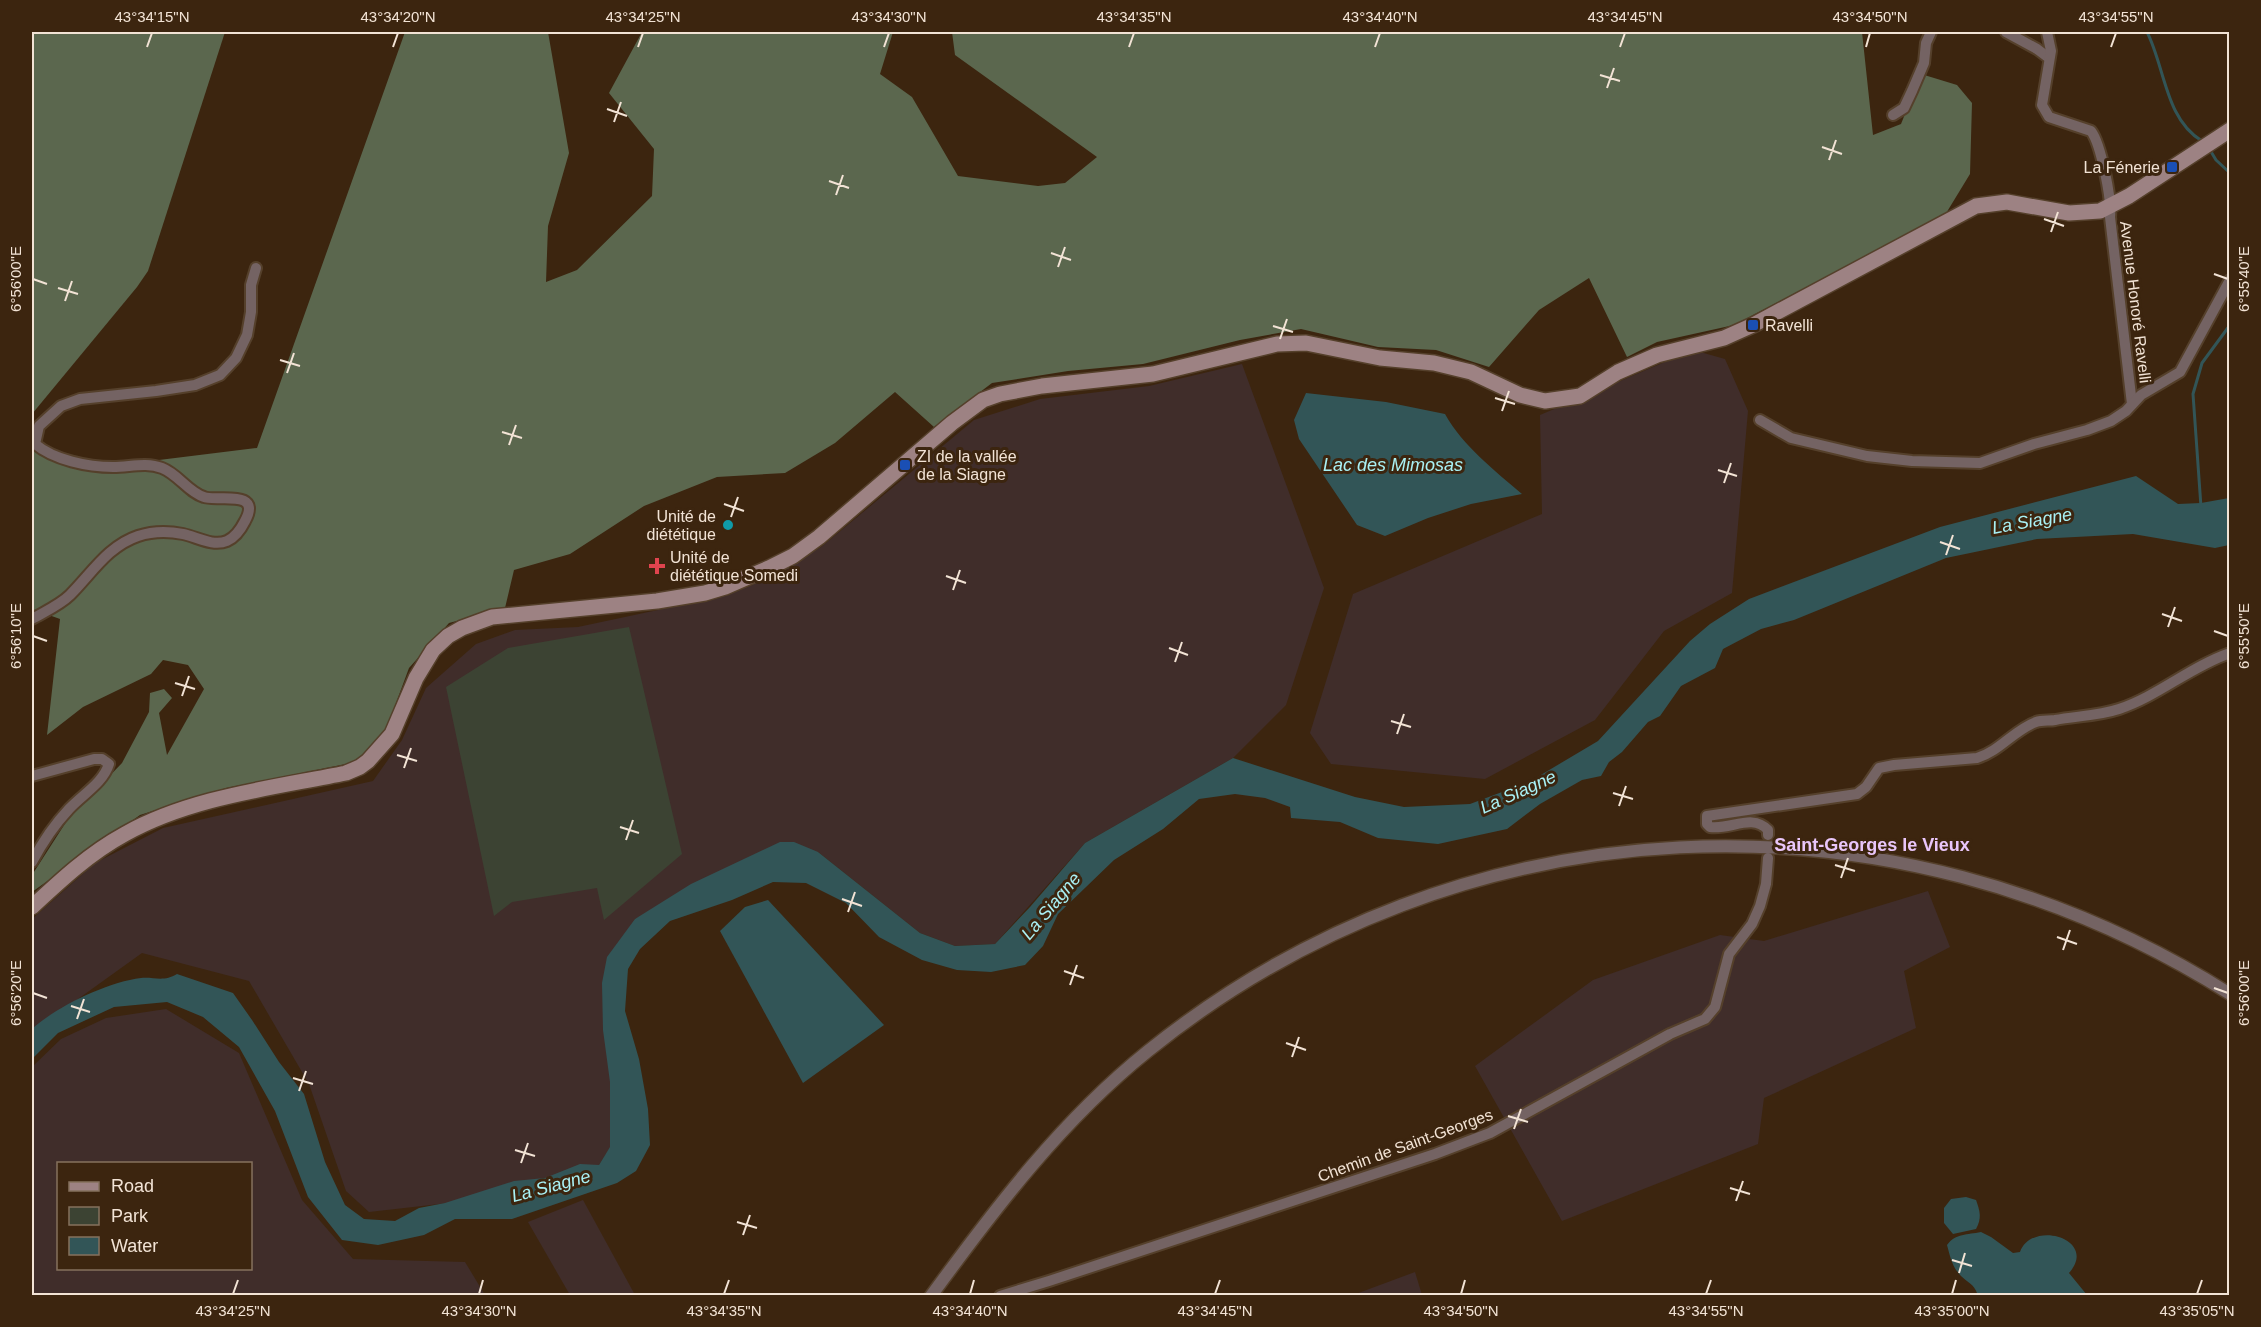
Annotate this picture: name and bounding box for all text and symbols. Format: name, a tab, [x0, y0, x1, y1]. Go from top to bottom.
text: 43°34'15"N	[114, 8, 190, 25]
text: 43°34'20"N	[360, 8, 436, 25]
text: 43°34'25"N	[605, 8, 681, 25]
text: 43°34'30"N	[851, 8, 927, 25]
text: 43°34'35"N	[1096, 8, 1172, 25]
text: 43°34'40"N	[1342, 8, 1418, 25]
text: 43°34'45"N	[1587, 8, 1663, 25]
text: 43°34'50"N	[1832, 8, 1908, 25]
text: 43°34'55"N	[2078, 8, 2154, 25]
place label: La Fénerie	[2084, 159, 2160, 176]
marker: La Fénerie	[2165, 160, 2179, 174]
street label: Avenue Honoré Ravelli	[2117, 220, 2154, 384]
text: 6°56'00"E	[7, 246, 24, 312]
text: 6°55'40"E	[2235, 246, 2252, 312]
place label: Ravelli	[1765, 317, 1813, 334]
marker: Ravelli	[1746, 318, 1760, 332]
place label: ZI de la vallée de la Siagne	[917, 448, 1017, 483]
water label: Lac des Mimosas	[1323, 455, 1463, 475]
marker: ZI de la vallée de la Siagne	[898, 458, 912, 472]
water label: La Siagne	[1990, 504, 2074, 538]
place label: Unité de diététique	[647, 508, 716, 543]
marker: Unité de diététique	[721, 518, 735, 532]
place label: Unité de diététique Somedi	[670, 549, 798, 584]
marker: Unité de diététique Somedi	[648, 557, 666, 575]
text: 6°56'10"E	[7, 603, 24, 669]
text: 6°55'50"E	[2235, 603, 2252, 669]
water label: La Siagne	[1477, 766, 1559, 818]
district label: Saint-Georges le Vieux	[1774, 835, 1970, 855]
water label: La Siagne	[1017, 869, 1085, 943]
text: 6°56'20"E	[7, 960, 24, 1026]
text: 6°56'00"E	[2235, 960, 2252, 1026]
street label: Chemin de Saint-Georges	[1315, 1106, 1495, 1185]
legend	[57, 1162, 252, 1270]
water label: La Siagne	[509, 1166, 593, 1206]
text: Road	[111, 1176, 154, 1196]
text: Park	[111, 1206, 149, 1226]
text: Water	[111, 1236, 158, 1256]
text: 43°34'25"N	[195, 1302, 271, 1319]
text: 43°34'30"N	[441, 1302, 517, 1319]
text: 43°34'35"N	[686, 1302, 762, 1319]
text: 43°34'40"N	[932, 1302, 1008, 1319]
text: 43°34'45"N	[1177, 1302, 1253, 1319]
text: 43°34'50"N	[1423, 1302, 1499, 1319]
text: 43°34'55"N	[1668, 1302, 1744, 1319]
text: 43°35'00"N	[1914, 1302, 1990, 1319]
text: 43°35'05"N	[2159, 1302, 2235, 1319]

